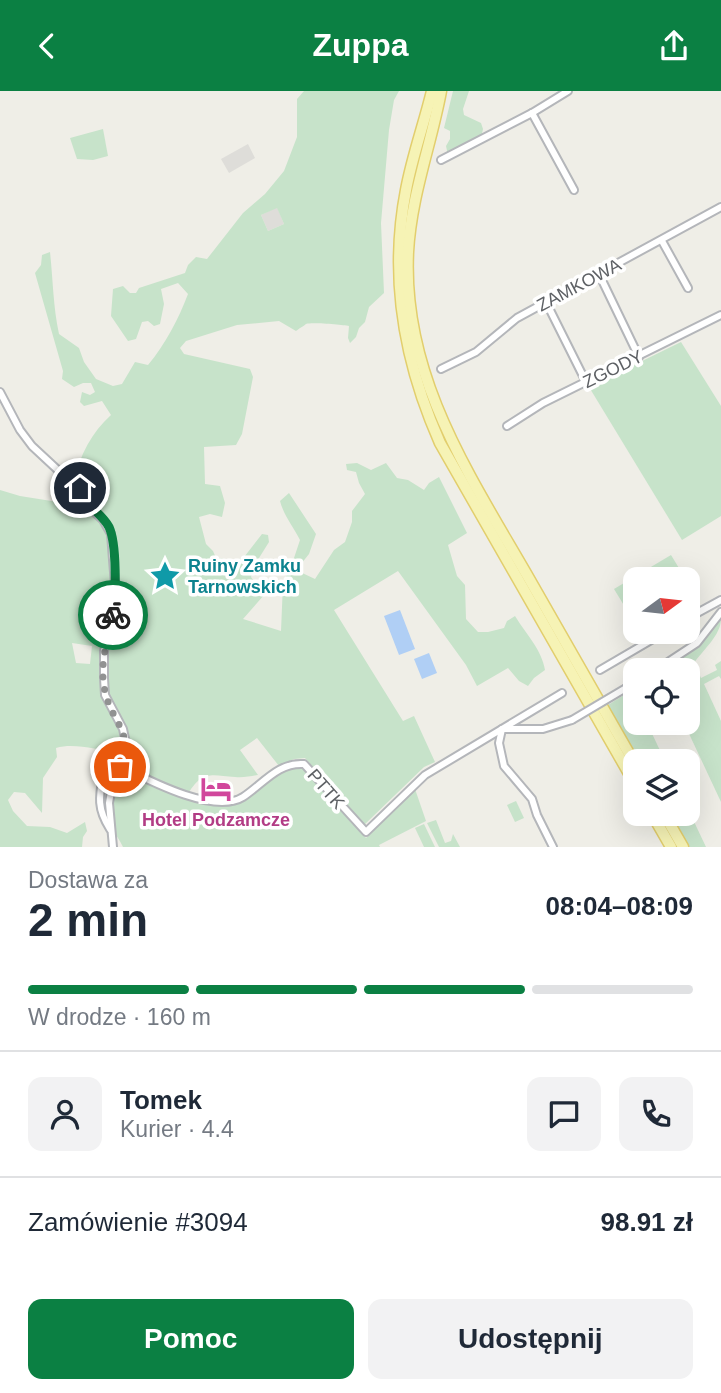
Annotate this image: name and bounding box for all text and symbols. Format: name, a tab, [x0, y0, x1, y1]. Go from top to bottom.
icon: back	[28, 27, 66, 65]
text: Zuppa	[313, 27, 408, 63]
icon: share	[655, 27, 693, 65]
street label: ZAMKOWA	[534, 254, 624, 316]
street label: ZGODY	[580, 346, 646, 392]
pin	[50, 458, 110, 518]
icon: home	[61, 469, 99, 507]
place label: Ruiny Zamku Tarnowskich	[188, 556, 301, 597]
place icon: Ruiny Zamku Tarnowskich	[148, 559, 182, 593]
north arrow	[623, 567, 700, 644]
map controls	[623, 567, 700, 826]
courier	[78, 580, 148, 650]
icon: bike	[94, 596, 132, 634]
button: locate	[623, 658, 700, 735]
pin	[90, 737, 150, 797]
icon: bag	[101, 748, 139, 786]
button: layers	[623, 749, 700, 826]
street label: PTTK	[303, 765, 349, 813]
hotel icon: Hotel Podzamcze	[199, 772, 233, 806]
place label: Hotel Podzamcze	[142, 810, 290, 830]
text: Dostawa za	[28, 867, 148, 893]
text: 08:04–08:09	[546, 891, 693, 921]
text: 2 min	[28, 894, 148, 946]
text: W drodze · 160 m	[28, 1004, 211, 1030]
button: person	[28, 1077, 102, 1151]
button: chat	[527, 1077, 601, 1151]
button: phone	[619, 1077, 693, 1151]
text: Tomek	[120, 1085, 202, 1115]
text: Kurier · 4.4	[120, 1116, 234, 1142]
text: Zamówienie #3094	[28, 1207, 248, 1237]
text: 98.91 zł	[600, 1207, 693, 1237]
button: Pomoc	[28, 1299, 354, 1379]
button: Udostępnij	[368, 1299, 693, 1379]

